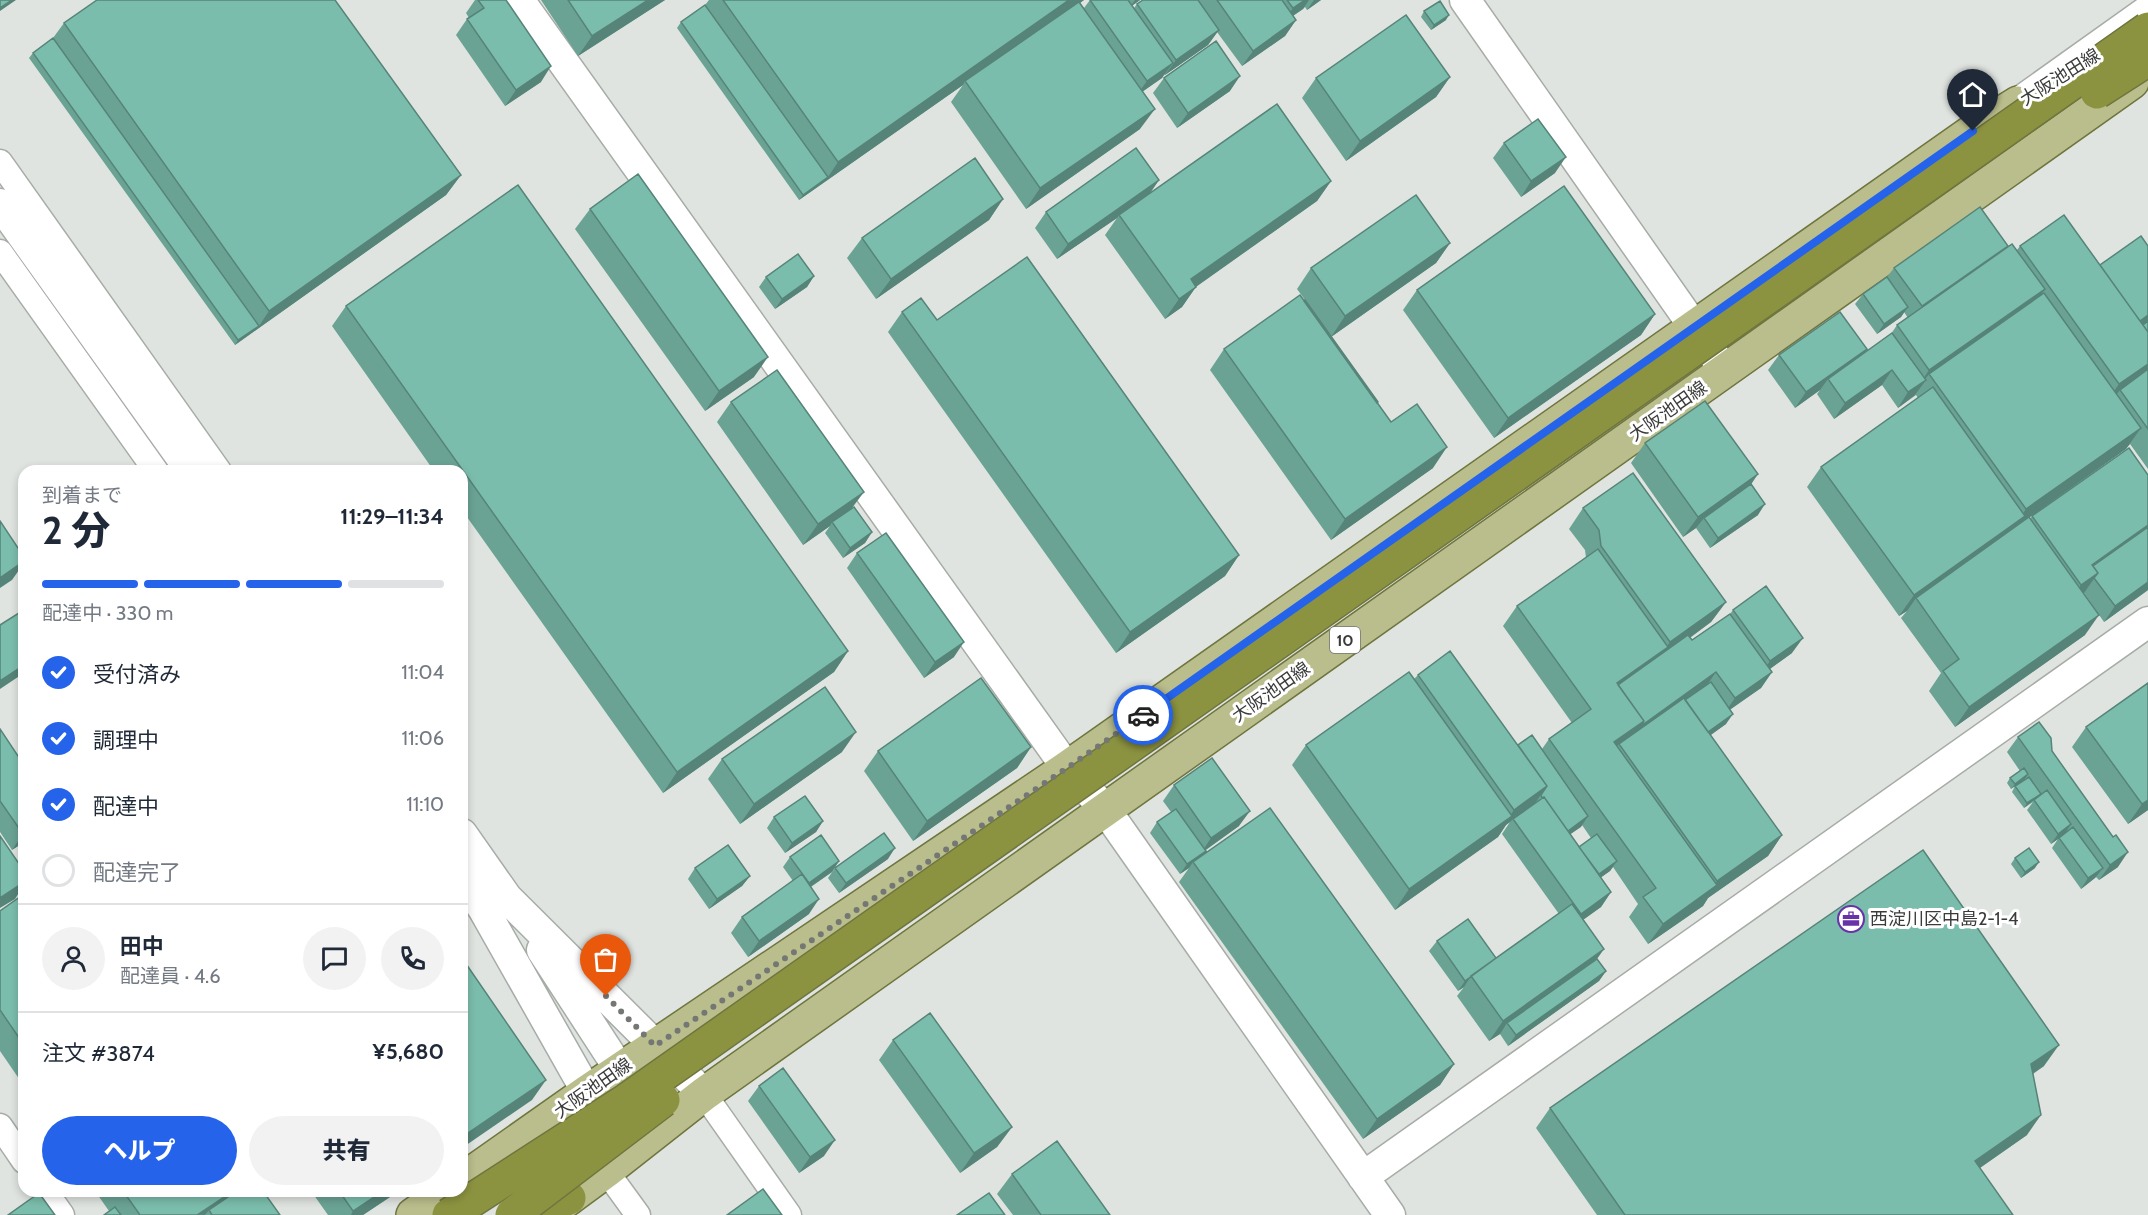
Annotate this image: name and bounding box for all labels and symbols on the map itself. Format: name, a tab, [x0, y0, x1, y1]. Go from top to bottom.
street label: 大阪池田線	[2016, 44, 2104, 110]
pin	[1947, 69, 1998, 131]
street label: 大阪池田線	[1625, 376, 1711, 446]
road number: 10	[1330, 627, 1360, 653]
street label: 大阪池田線	[1228, 657, 1314, 727]
courier	[1113, 685, 1173, 745]
office icon: 西淀川区中島2-1-4	[1836, 904, 1866, 934]
place label: 西淀川区中島2-1-4	[1870, 908, 2018, 930]
pin	[580, 934, 631, 996]
street label: 大阪池田線	[550, 1053, 636, 1123]

